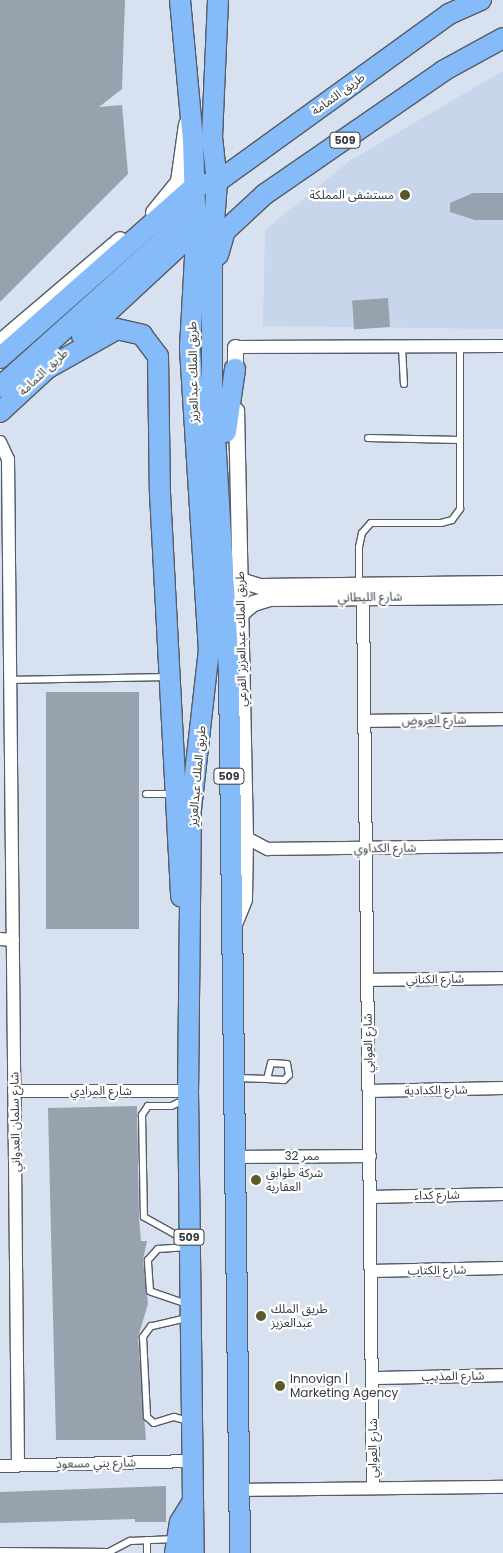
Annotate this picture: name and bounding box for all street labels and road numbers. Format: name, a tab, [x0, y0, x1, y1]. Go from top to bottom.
street label: طريق الثمامة	[309, 70, 367, 118]
road number: 509	[329, 132, 361, 148]
street label: طريق الملك عبدالعزيز	[185, 321, 201, 423]
street label: طريق الثمامة	[15, 346, 71, 398]
street label: طريق الملك عبدالعزيز الفرعي	[233, 571, 249, 707]
street label: شارع الليطاني	[338, 589, 402, 605]
street label: شارع العروض	[402, 712, 466, 728]
street label: طريق الملك عبدالعزيز	[185, 725, 209, 827]
road number: 509	[213, 768, 245, 784]
street label: شارع الكداوي	[354, 840, 416, 856]
street label: شارع الكناني	[406, 971, 464, 987]
street label: شارع العوابي	[360, 1013, 376, 1073]
street label: شارع سلمان العدواني	[7, 1072, 23, 1172]
street label: شارع الكدادية	[404, 1082, 468, 1098]
street label: شارع المرادي	[70, 1084, 132, 1098]
street label: ممر 32	[284, 1149, 320, 1163]
street label: شارع كداء	[414, 1187, 460, 1203]
road number: 509	[173, 1228, 205, 1246]
street label: شارع الكتاب	[408, 1262, 466, 1278]
street label: شارع المذيب	[422, 1368, 484, 1384]
street label: شارع العوابي	[366, 1418, 380, 1478]
street label: شارع بني مسعود	[56, 1455, 136, 1471]

